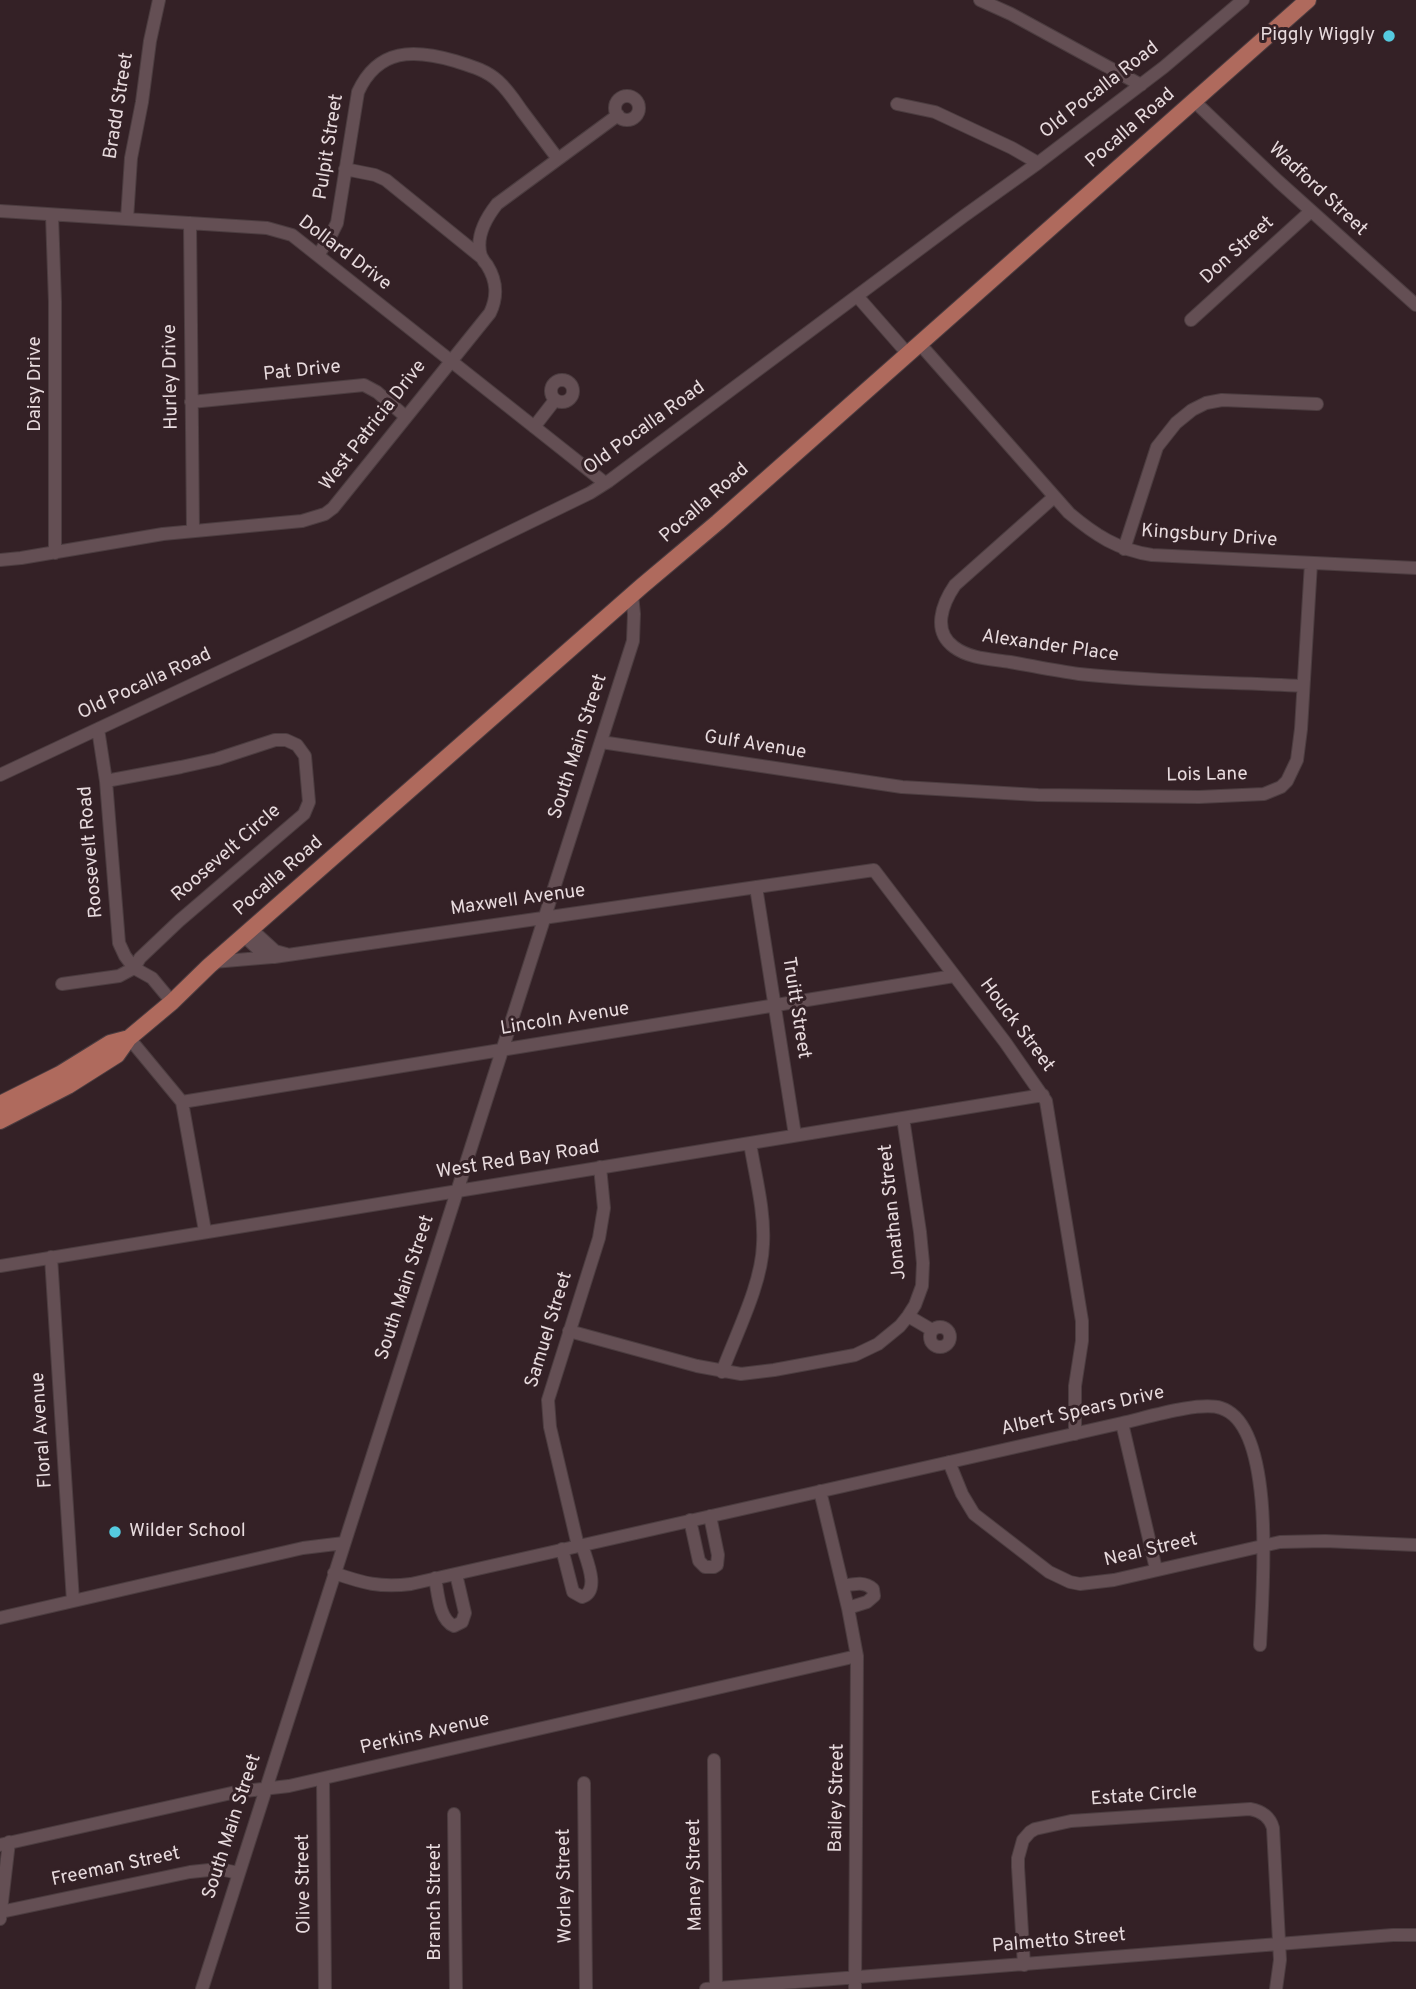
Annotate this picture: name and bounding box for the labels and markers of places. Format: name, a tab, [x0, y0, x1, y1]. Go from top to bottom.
place label: Piggly Wiggly	[1260, 25, 1375, 47]
marker: Piggly Wiggly	[1381, 28, 1397, 44]
place label: Wilder School	[129, 1521, 246, 1543]
marker: Wilder School	[107, 1524, 123, 1540]

